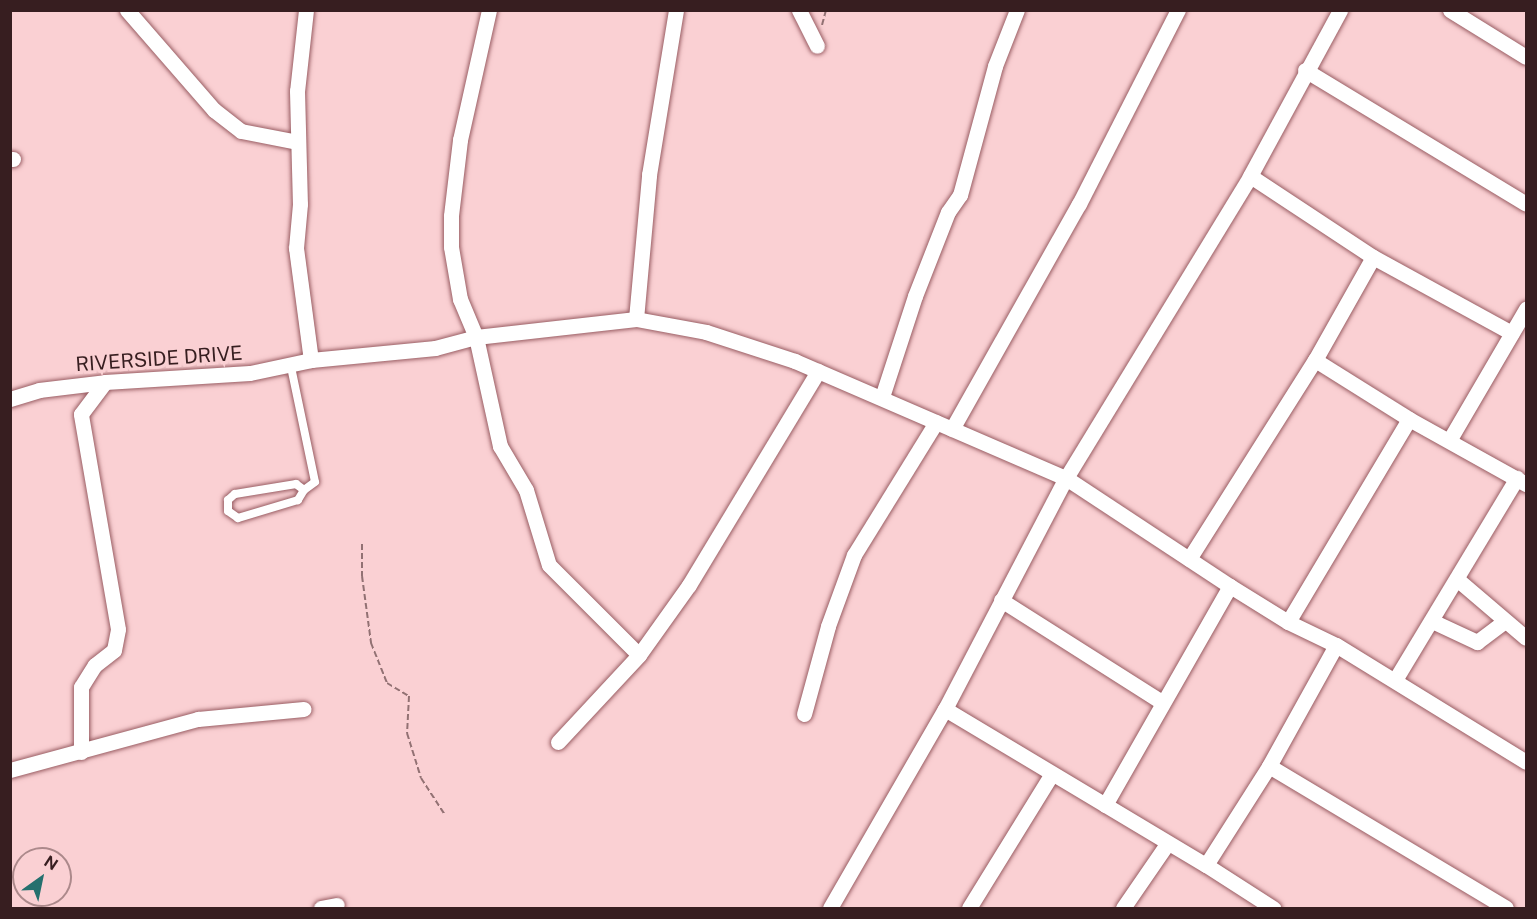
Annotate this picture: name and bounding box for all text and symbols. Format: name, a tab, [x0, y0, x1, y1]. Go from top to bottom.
street label: RIVERSIDE DRIVE	[75, 341, 243, 377]
north arrow	[12, 847, 72, 907]
text: N	[41, 852, 61, 875]

